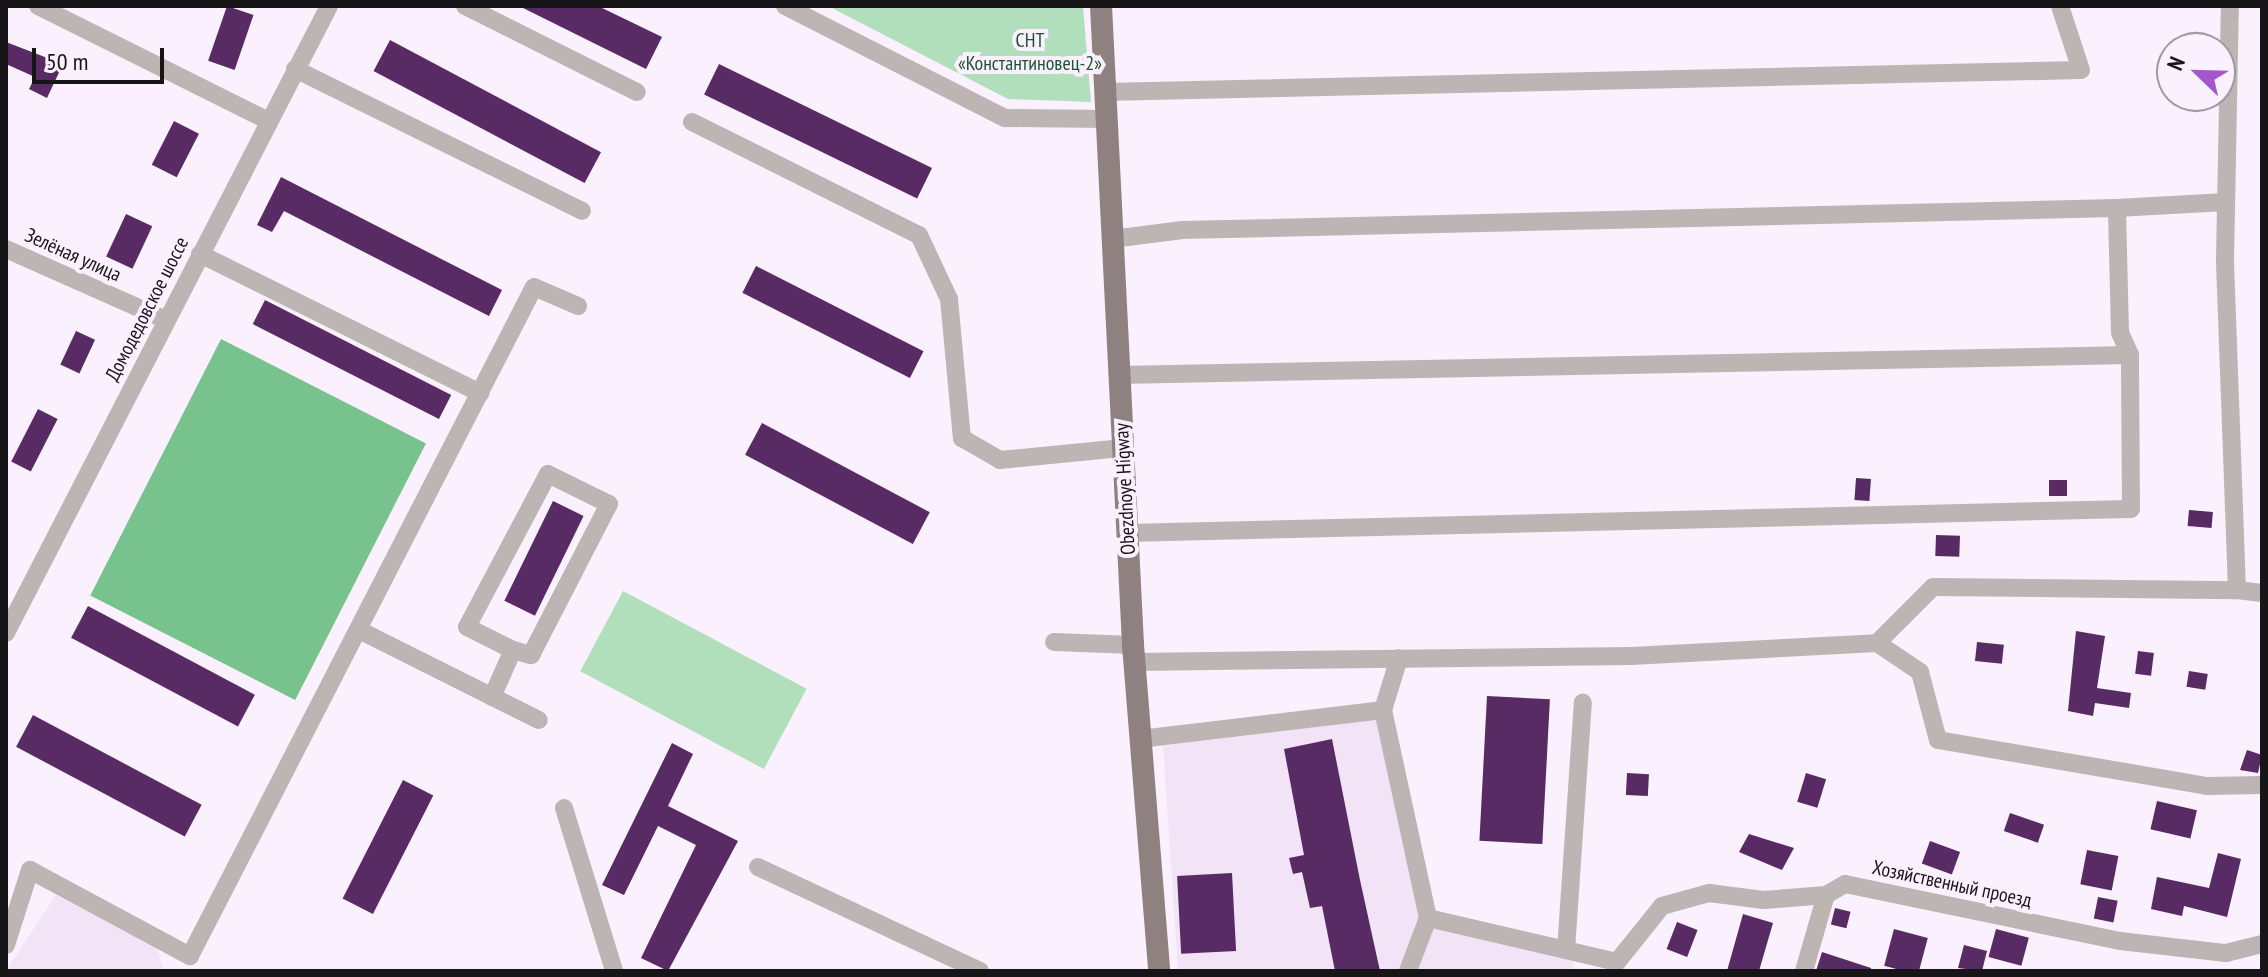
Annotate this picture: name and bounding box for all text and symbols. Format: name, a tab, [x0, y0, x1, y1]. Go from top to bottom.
park label: СНТ «Константиновец-2»	[958, 29, 1102, 76]
scale bar	[36, 32, 168, 82]
north arrow	[2156, 32, 2236, 112]
text: 50 m	[46, 46, 88, 77]
text: N	[2161, 52, 2191, 74]
street label: Зелёная улица	[21, 223, 125, 287]
street label: Домодедовское шоссе	[100, 233, 194, 385]
street label: Obezdnoye Higway	[1110, 423, 1140, 555]
street label: Хозяйственный проезд	[1870, 855, 2034, 913]

